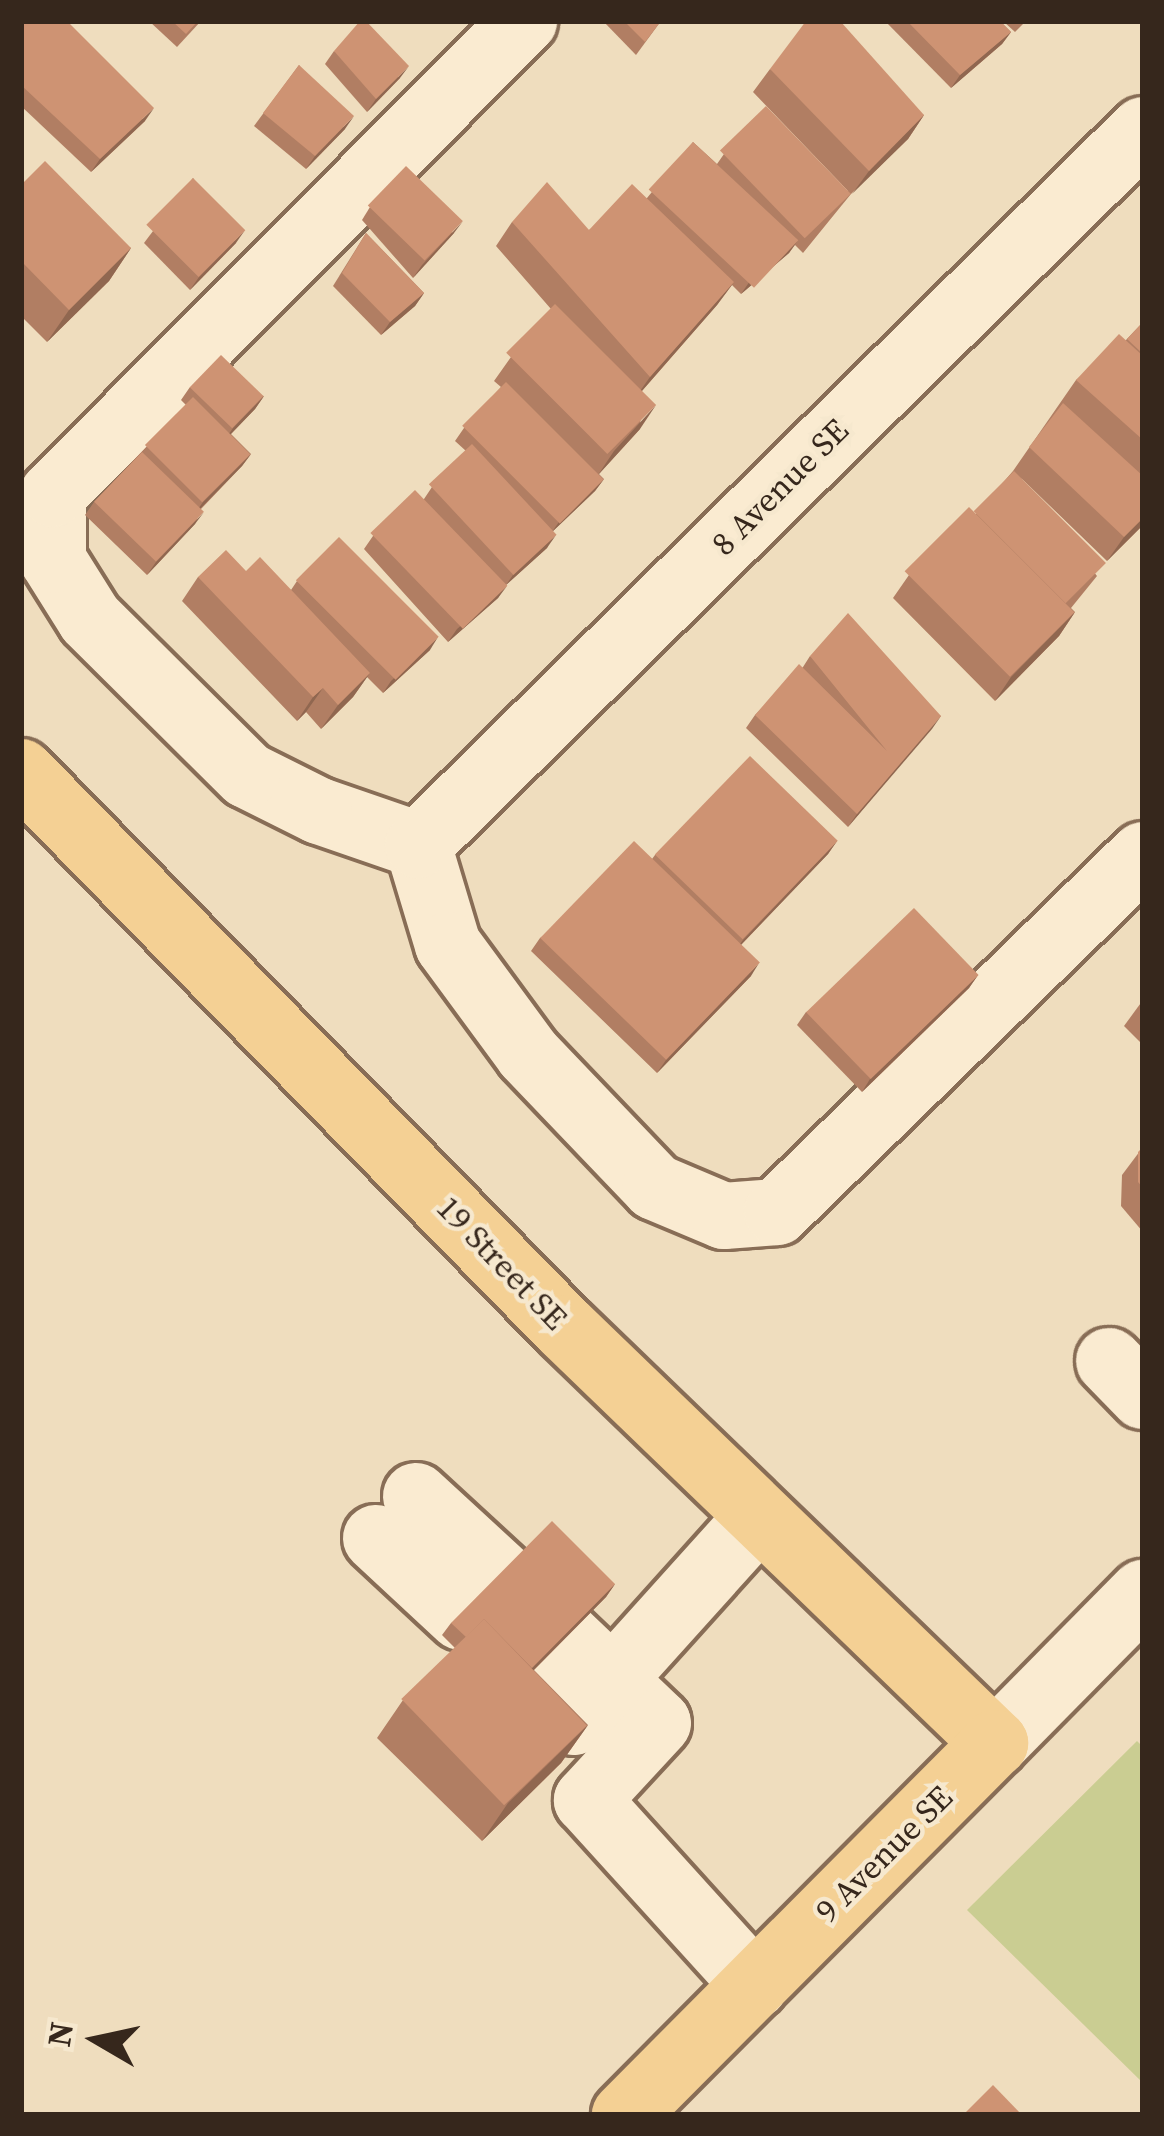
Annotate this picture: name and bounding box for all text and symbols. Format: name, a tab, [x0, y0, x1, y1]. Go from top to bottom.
street label: 8 Avenue SE	[704, 411, 856, 563]
street label: 19 Street SE	[429, 1188, 575, 1338]
street label: 9 Avenue SE	[808, 1778, 960, 1930]
north arrow	[36, 1980, 156, 2100]
text: N	[36, 2019, 84, 2050]

